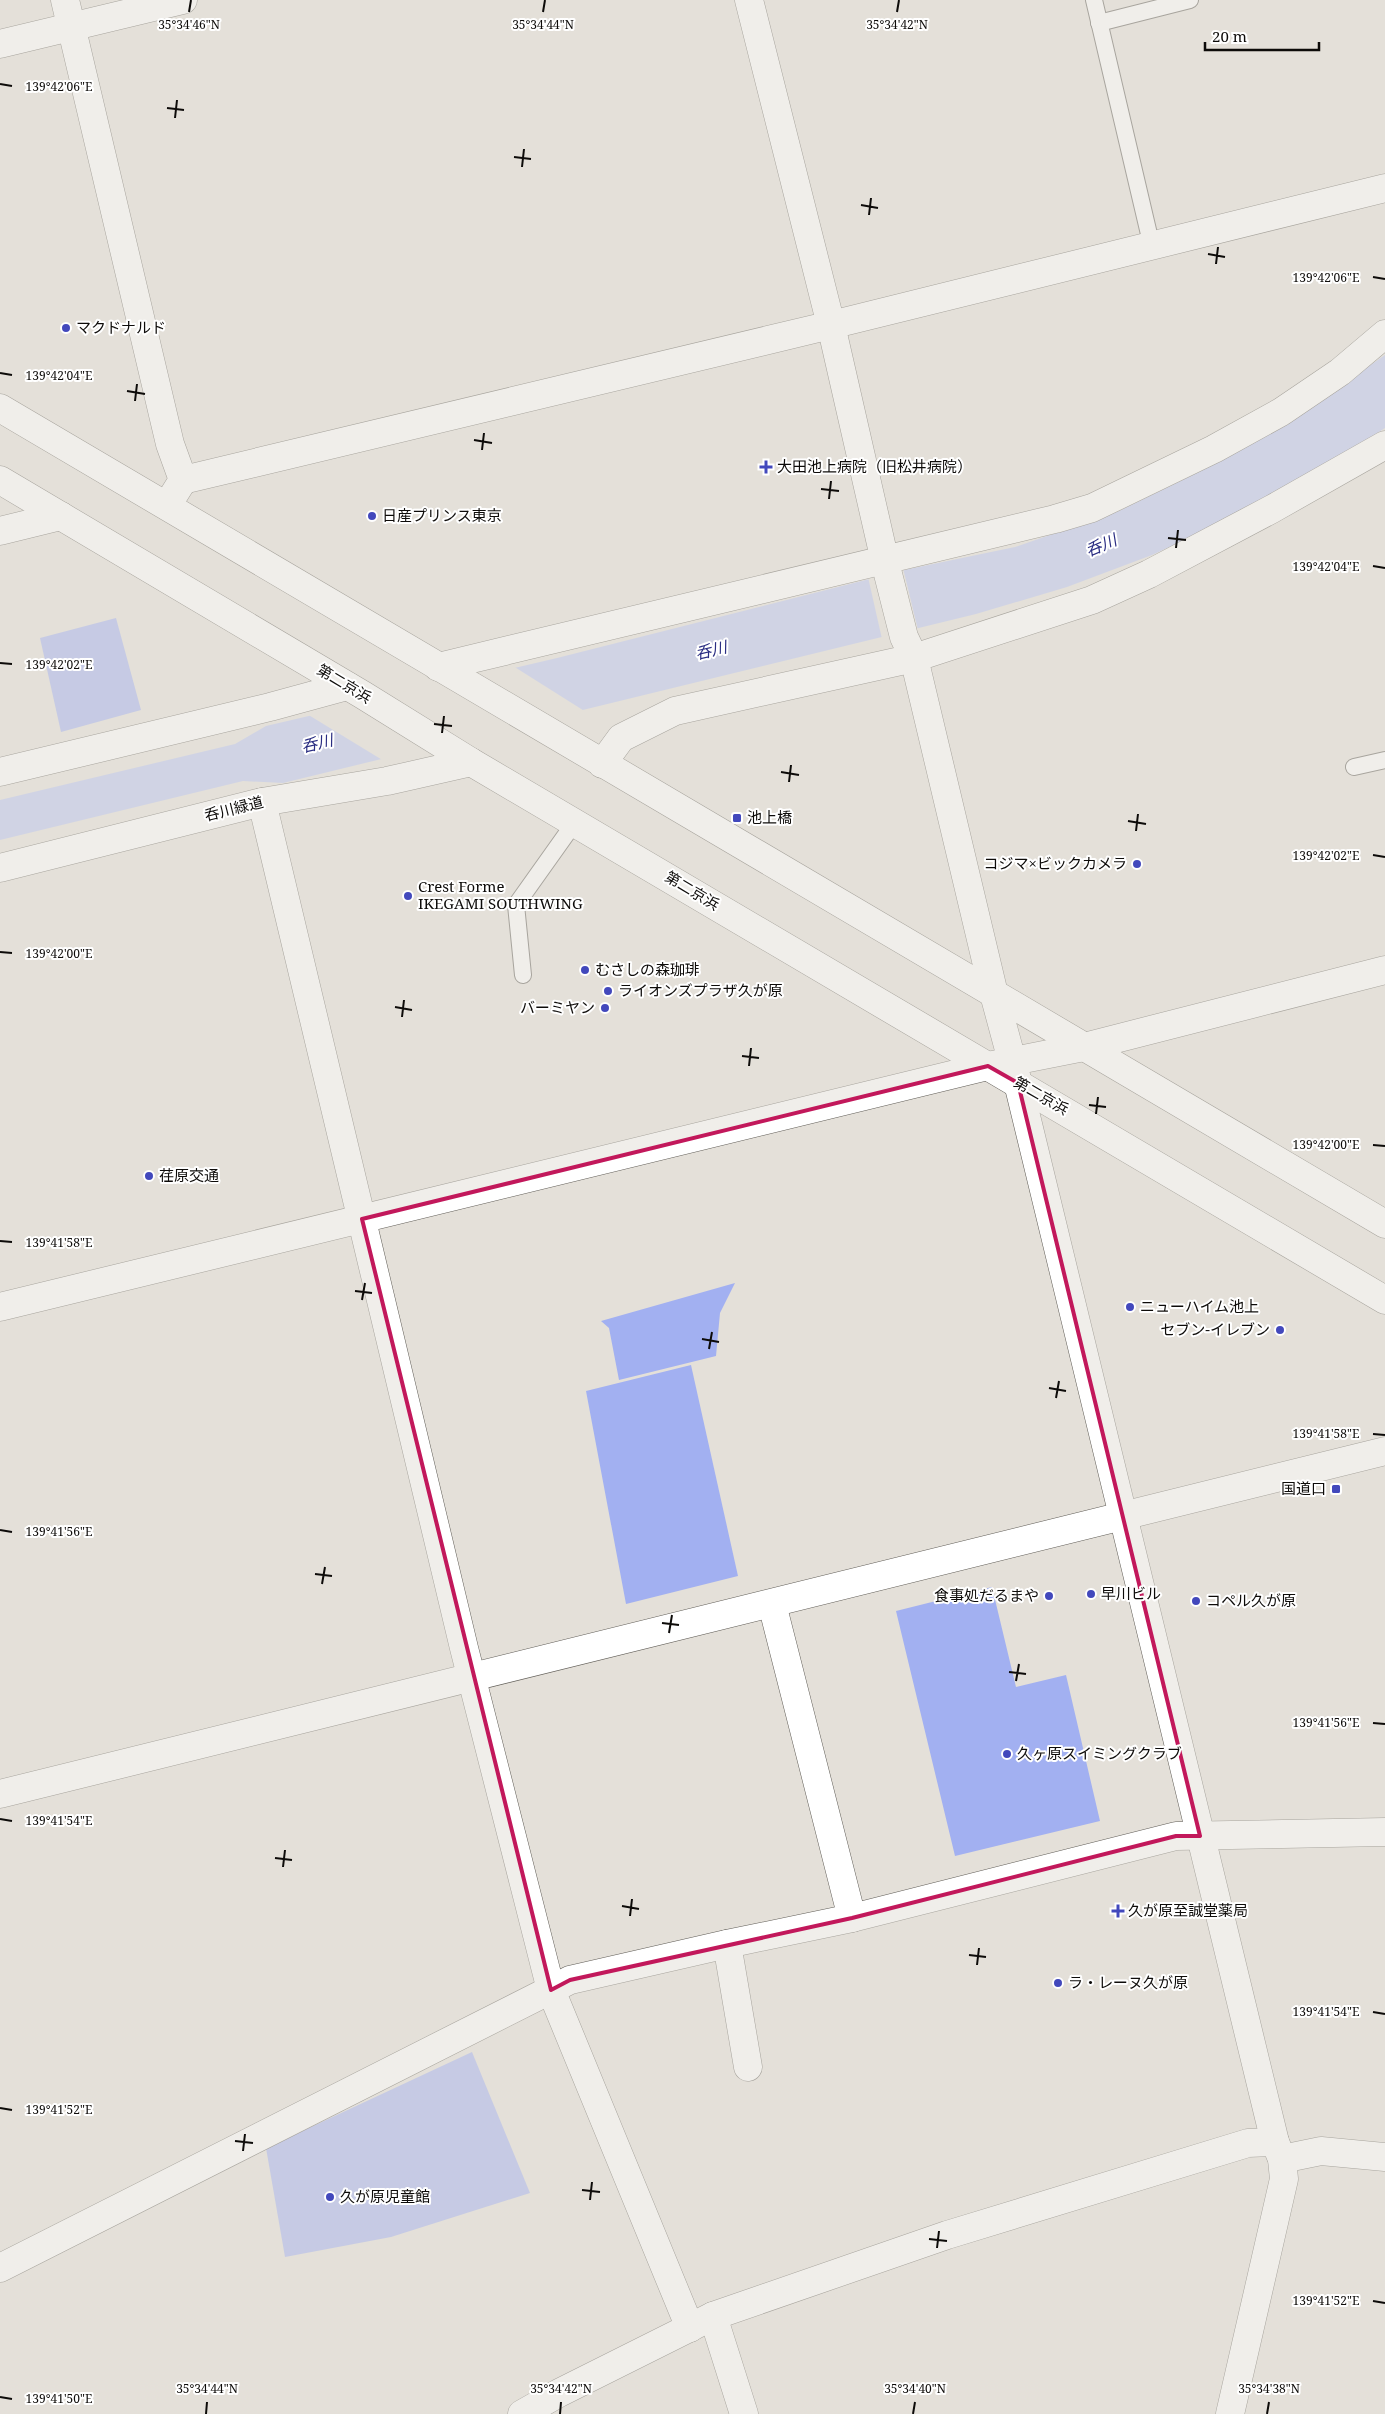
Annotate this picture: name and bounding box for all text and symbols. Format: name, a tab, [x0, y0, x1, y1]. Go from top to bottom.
text: 35°34'46"N	[158, 16, 220, 33]
text: 35°34'44"N	[512, 16, 574, 33]
text: 35°34'42"N	[866, 16, 928, 33]
scale bar	[1205, 20, 1319, 52]
text: 20 m	[1212, 26, 1247, 46]
text: 139°42'06"E	[26, 78, 92, 95]
text: 139°42'06"E	[1293, 269, 1359, 286]
place label: マクドナルド	[76, 317, 166, 337]
marker: マクドナルド	[60, 322, 72, 334]
text: 139°42'04"E	[26, 367, 92, 384]
place label: 大田池上病院（旧松井病院）	[777, 456, 972, 476]
marker: 大田池上病院（旧松井病院）	[759, 460, 773, 474]
place label: 日産プリンス東京	[382, 505, 502, 525]
marker: 日産プリンス東京	[366, 510, 378, 522]
water label: 呑川	[1082, 528, 1122, 561]
text: 139°42'04"E	[1293, 558, 1359, 575]
water label: 呑川	[693, 635, 731, 664]
text: 139°42'02"E	[26, 656, 92, 673]
street label: 第二京浜	[314, 659, 375, 707]
water label: 呑川	[299, 728, 337, 757]
street label: 呑川緑道	[202, 791, 265, 825]
place label: 池上橋	[747, 807, 792, 827]
marker: 池上橋	[731, 812, 743, 824]
text: 139°42'02"E	[1293, 847, 1359, 864]
place label: コジマ×ビックカメラ	[984, 853, 1127, 873]
marker: コジマ×ビックカメラ	[1131, 858, 1143, 870]
street label: 第二京浜	[662, 866, 723, 914]
place label: Crest Forme IKEGAMI SOUTHWING	[418, 876, 583, 913]
marker: Crest Forme IKEGAMI SOUTHWING	[402, 890, 414, 902]
text: 139°42'00"E	[26, 945, 92, 962]
place label: むさしの森珈琲	[595, 959, 700, 979]
marker: むさしの森珈琲	[579, 964, 591, 976]
place label: ライオンズプラザ久が原	[618, 980, 783, 1000]
marker: ライオンズプラザ久が原	[602, 985, 614, 997]
place label: バーミヤン	[520, 997, 595, 1017]
marker: バーミヤン	[599, 1002, 611, 1014]
street label: 第二京浜	[1011, 1071, 1072, 1119]
text: 139°42'00"E	[1293, 1136, 1359, 1153]
place label: 荏原交通	[159, 1165, 219, 1185]
marker: 荏原交通	[143, 1170, 155, 1182]
text: 139°41'58"E	[26, 1234, 92, 1251]
place label: ニューハイム池上	[1140, 1296, 1259, 1316]
marker: ニューハイム池上	[1124, 1301, 1136, 1313]
place label: セブン-イレブン	[1160, 1319, 1270, 1339]
marker: セブン-イレブン	[1274, 1324, 1286, 1336]
text: 139°41'58"E	[1293, 1425, 1359, 1442]
place label: 国道口	[1281, 1478, 1326, 1498]
marker: 国道口	[1330, 1483, 1342, 1495]
text: 139°41'56"E	[26, 1523, 92, 1540]
place label: 早川ビル	[1101, 1583, 1161, 1603]
place label: 食事処だるまや	[934, 1585, 1039, 1605]
marker: 早川ビル	[1085, 1588, 1097, 1600]
marker: 食事処だるまや	[1043, 1590, 1055, 1602]
place label: コペル久が原	[1206, 1590, 1296, 1610]
marker: コペル久が原	[1190, 1595, 1202, 1607]
text: 139°41'56"E	[1293, 1714, 1359, 1731]
place label: 久ヶ原スイミングクラブ	[1017, 1743, 1182, 1763]
marker: 久ヶ原スイミングクラブ	[1001, 1748, 1013, 1760]
text: 139°41'54"E	[26, 1812, 92, 1829]
place label: 久が原至誠堂薬局	[1128, 1900, 1248, 1920]
marker: 久が原至誠堂薬局	[1112, 1905, 1124, 1917]
place label: ラ・レーヌ久が原	[1068, 1972, 1188, 1992]
marker: ラ・レーヌ久が原	[1052, 1977, 1064, 1989]
text: 139°41'54"E	[1293, 2003, 1359, 2020]
text: 139°41'52"E	[26, 2101, 92, 2118]
place label: 久が原児童館	[340, 2186, 430, 2206]
marker: 久が原児童館	[324, 2191, 336, 2203]
text: 139°41'52"E	[1293, 2292, 1359, 2309]
text: 35°34'44"N	[176, 2380, 238, 2397]
text: 35°34'42"N	[530, 2380, 592, 2397]
text: 35°34'40"N	[884, 2380, 946, 2397]
text: 35°34'38"N	[1238, 2380, 1300, 2397]
text: 139°41'50"E	[26, 2390, 92, 2407]

